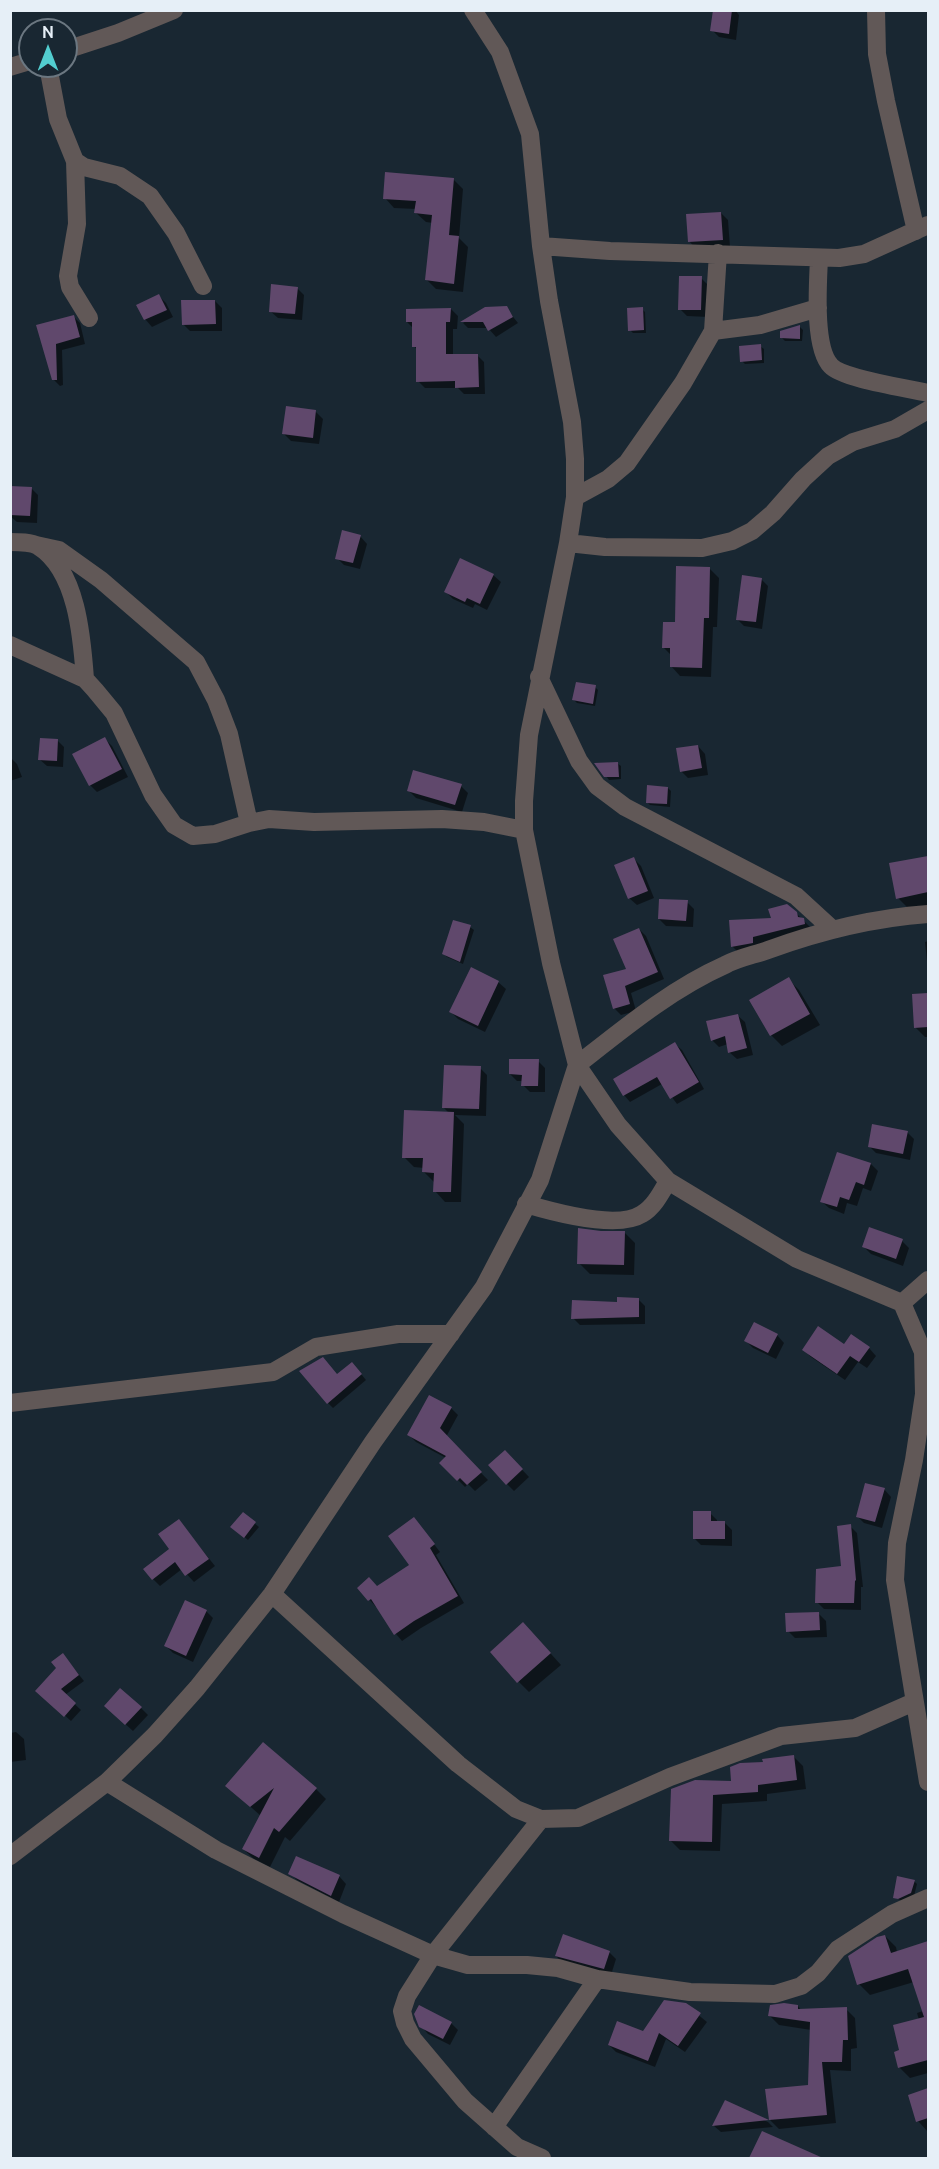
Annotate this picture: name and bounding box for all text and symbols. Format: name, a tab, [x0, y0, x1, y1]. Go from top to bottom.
north arrow	[18, 18, 78, 78]
text: N	[42, 23, 54, 41]

